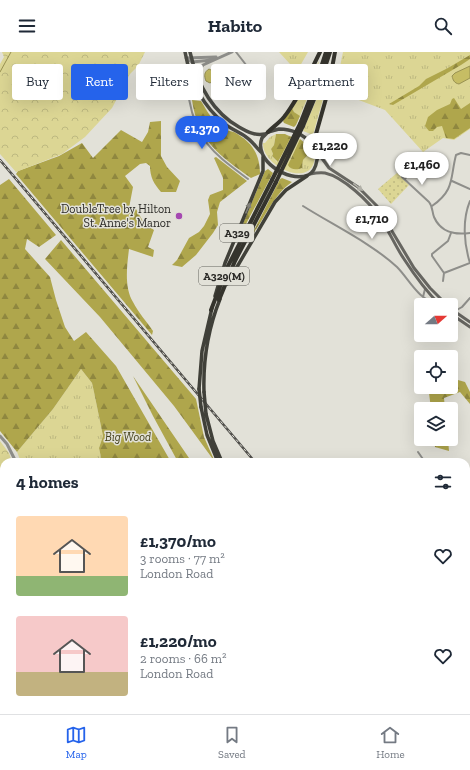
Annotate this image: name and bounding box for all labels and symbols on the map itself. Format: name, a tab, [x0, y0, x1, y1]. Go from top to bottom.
pin: £1,370	[169, 116, 235, 150]
pin: £1,220	[297, 133, 363, 167]
pin: £1,460	[389, 152, 455, 186]
one-way arrow	[352, 183, 363, 191]
one-way arrow	[245, 201, 251, 213]
place label: DoubleTree by Hilton St. Anne's Manor	[61, 202, 171, 230]
pin: £1,710	[339, 206, 405, 240]
marker: DoubleTree by Hilton St. Anne's Manor	[174, 211, 184, 221]
road number: A329	[220, 224, 254, 242]
road number: A329(M)	[199, 267, 249, 285]
north arrow	[414, 298, 458, 342]
park label: Big Wood	[105, 430, 151, 444]

